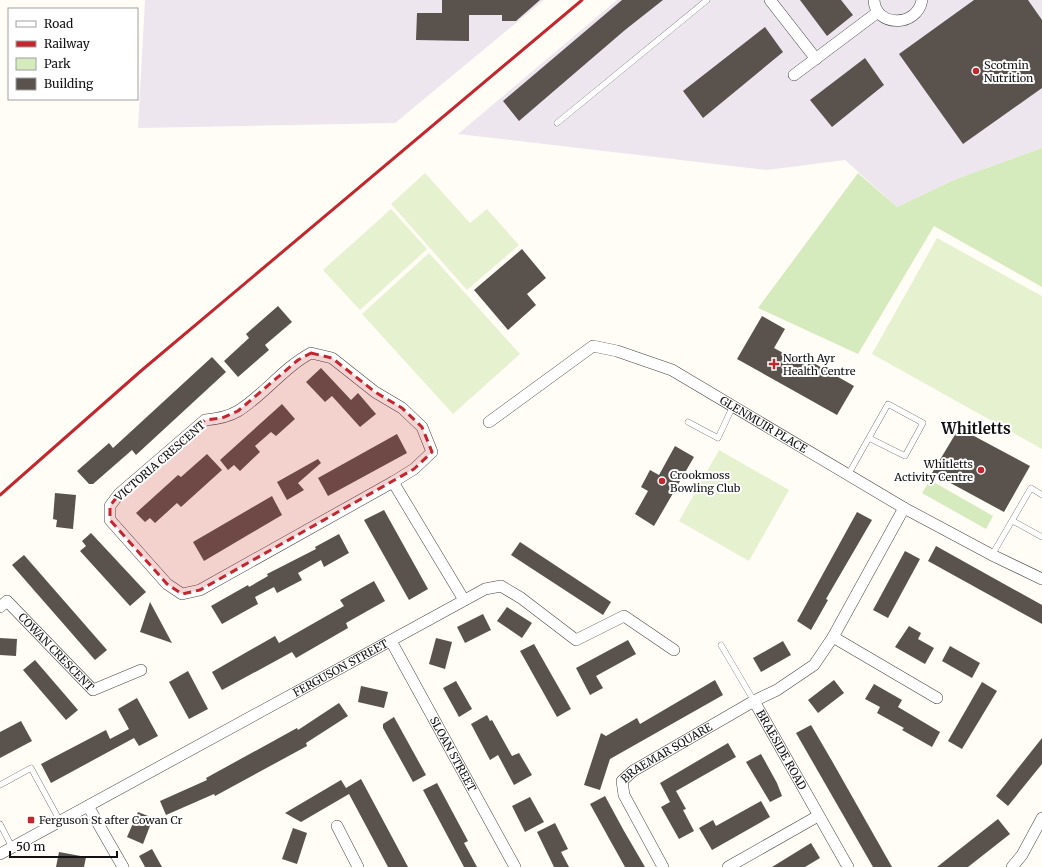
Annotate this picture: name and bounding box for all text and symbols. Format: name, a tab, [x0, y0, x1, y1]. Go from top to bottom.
legend	[8, 8, 138, 100]
text: Road	[44, 16, 73, 31]
text: Railway	[44, 36, 90, 51]
text: Park	[44, 56, 71, 71]
place label: Scotmin Nutrition	[984, 58, 1034, 85]
marker: Scotmin Nutrition	[971, 66, 981, 76]
text: Building	[44, 76, 94, 91]
place label: North Ayr Health Centre	[783, 351, 856, 378]
marker: North Ayr Health Centre	[768, 358, 780, 370]
street label: GLENMUIR PLACE	[717, 393, 810, 456]
street label: VICTORIA CRESCENT	[111, 418, 208, 505]
district label: Whitletts	[940, 419, 1011, 438]
place label: Whitletts Activity Centre	[893, 457, 973, 484]
marker: Whitletts Activity Centre	[976, 465, 986, 475]
place label: Crookmoss Bowling Club	[670, 468, 741, 495]
marker: Crookmoss Bowling Club	[657, 476, 667, 486]
street label: COWAN CRESCENT	[15, 610, 97, 694]
street label: FERGUSON STREET	[291, 636, 391, 700]
street label: BRAESIDE ROAD	[753, 707, 810, 792]
street label: SLOAN STREET	[427, 714, 479, 794]
street label: BRAEMAR SQUARE	[618, 720, 715, 786]
place label: Ferguson St after Cowan Cr	[39, 813, 182, 827]
marker: Ferguson St after Cowan Cr	[26, 815, 36, 825]
scale bar	[10, 833, 117, 859]
text: 50 m	[16, 839, 45, 854]

